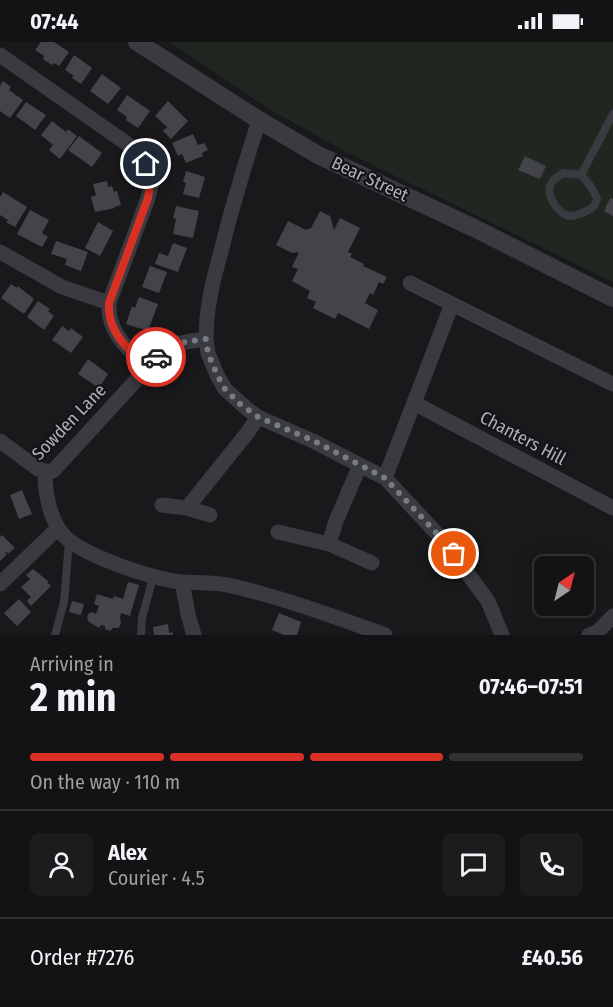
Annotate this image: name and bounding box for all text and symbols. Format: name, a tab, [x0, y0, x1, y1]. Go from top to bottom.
text: 07:44	[30, 8, 79, 35]
pin	[120, 138, 171, 189]
icon: home	[129, 147, 162, 180]
street label: Bear Street	[328, 152, 412, 206]
courier	[126, 327, 186, 387]
icon: car	[140, 341, 173, 374]
street label: Sowden Lane	[27, 379, 111, 465]
street label: Chanters Hill	[476, 406, 570, 470]
pin	[428, 528, 479, 579]
icon: bag	[437, 537, 470, 570]
north arrow	[534, 556, 594, 616]
map controls	[534, 556, 594, 616]
text: Arriving in	[30, 652, 114, 676]
text: 07:46–07:51	[479, 673, 583, 700]
text: 2 min	[30, 675, 116, 721]
text: On the way · 110 m	[30, 770, 180, 794]
button: person	[30, 833, 93, 896]
button: chat	[442, 833, 505, 896]
button: phone	[520, 833, 583, 896]
text: Alex	[108, 839, 147, 866]
text: Courier · 4.5	[108, 866, 205, 890]
text: Order #7276	[30, 944, 134, 971]
text: £40.56	[522, 944, 583, 971]

